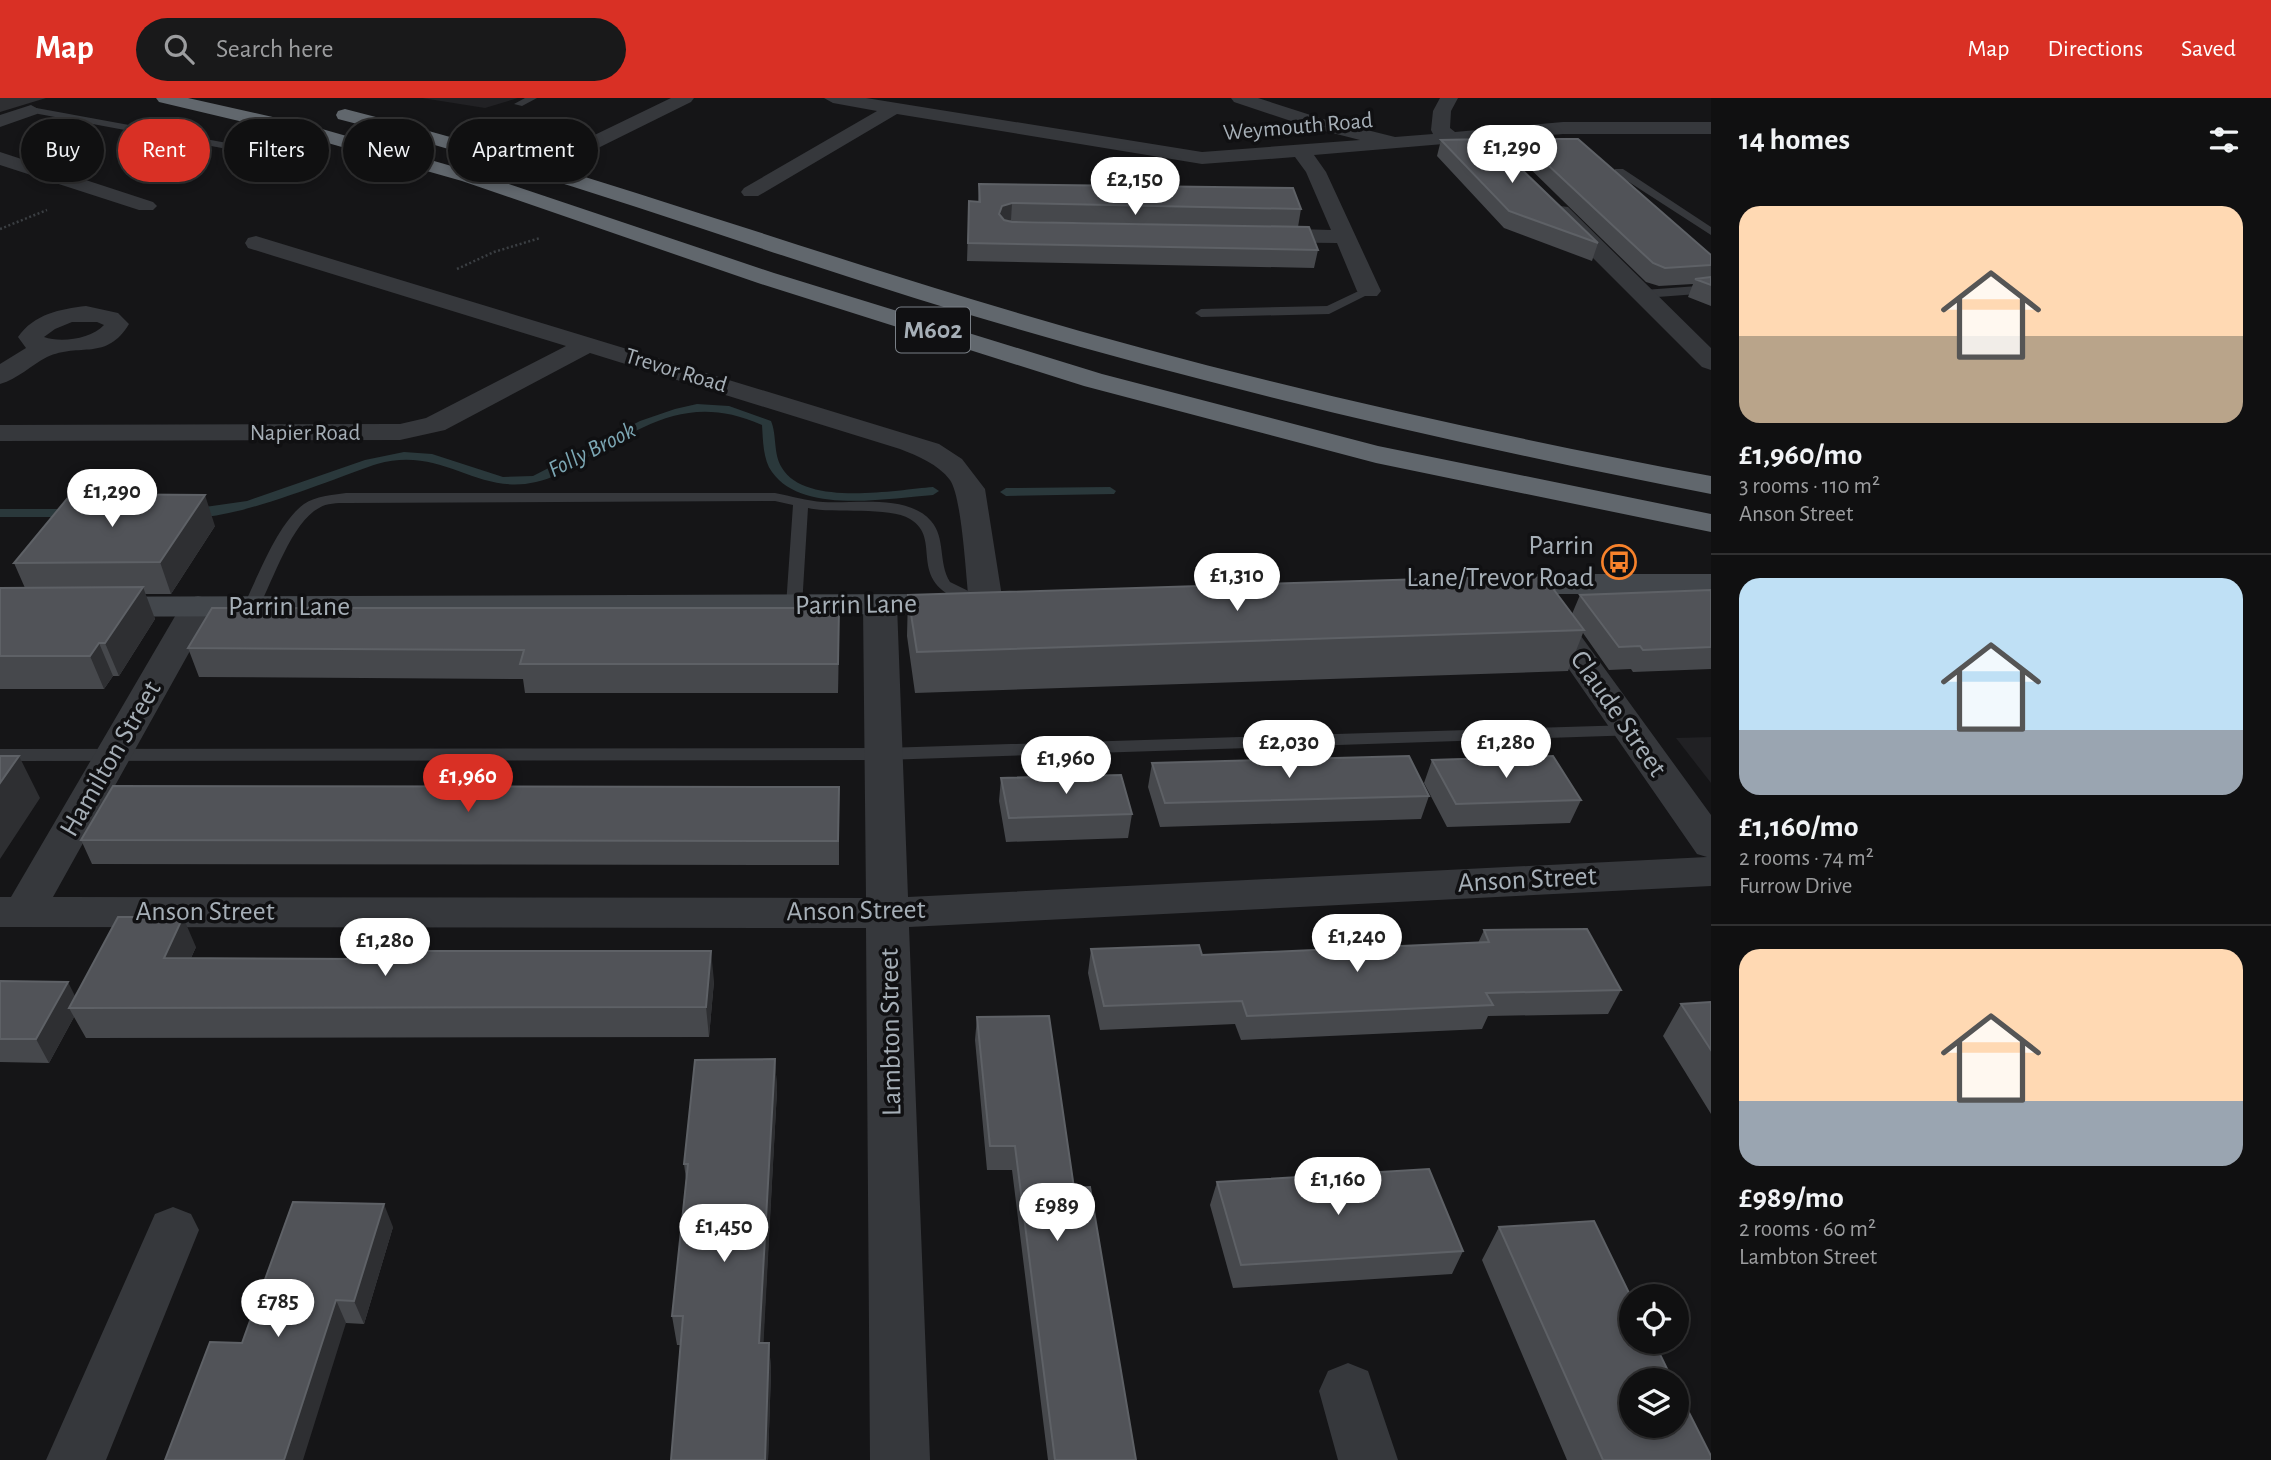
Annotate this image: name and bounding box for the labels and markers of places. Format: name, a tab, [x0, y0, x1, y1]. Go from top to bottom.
pin: £1,290	[1455, 126, 1569, 185]
pin: £2,150	[1078, 158, 1192, 217]
pin: £1,290	[55, 470, 169, 529]
place label: Parrin Lane/Trevor Road	[1406, 532, 1594, 592]
bus stop icon: Parrin Lane/Trevor Road	[1600, 543, 1638, 581]
pin: £1,310	[1180, 554, 1294, 613]
pin: £2,030	[1232, 720, 1346, 780]
pin: £1,280	[1449, 720, 1563, 780]
pin: £1,960	[1009, 736, 1123, 796]
pin: £1,960	[411, 754, 525, 814]
pin: £1,240	[1300, 914, 1414, 974]
pin: £1,280	[328, 918, 442, 978]
pin: £1,160	[1281, 1158, 1395, 1217]
pin: £989	[1016, 1184, 1098, 1243]
pin: £1,450	[667, 1204, 781, 1264]
pin: £785	[237, 1280, 319, 1339]

